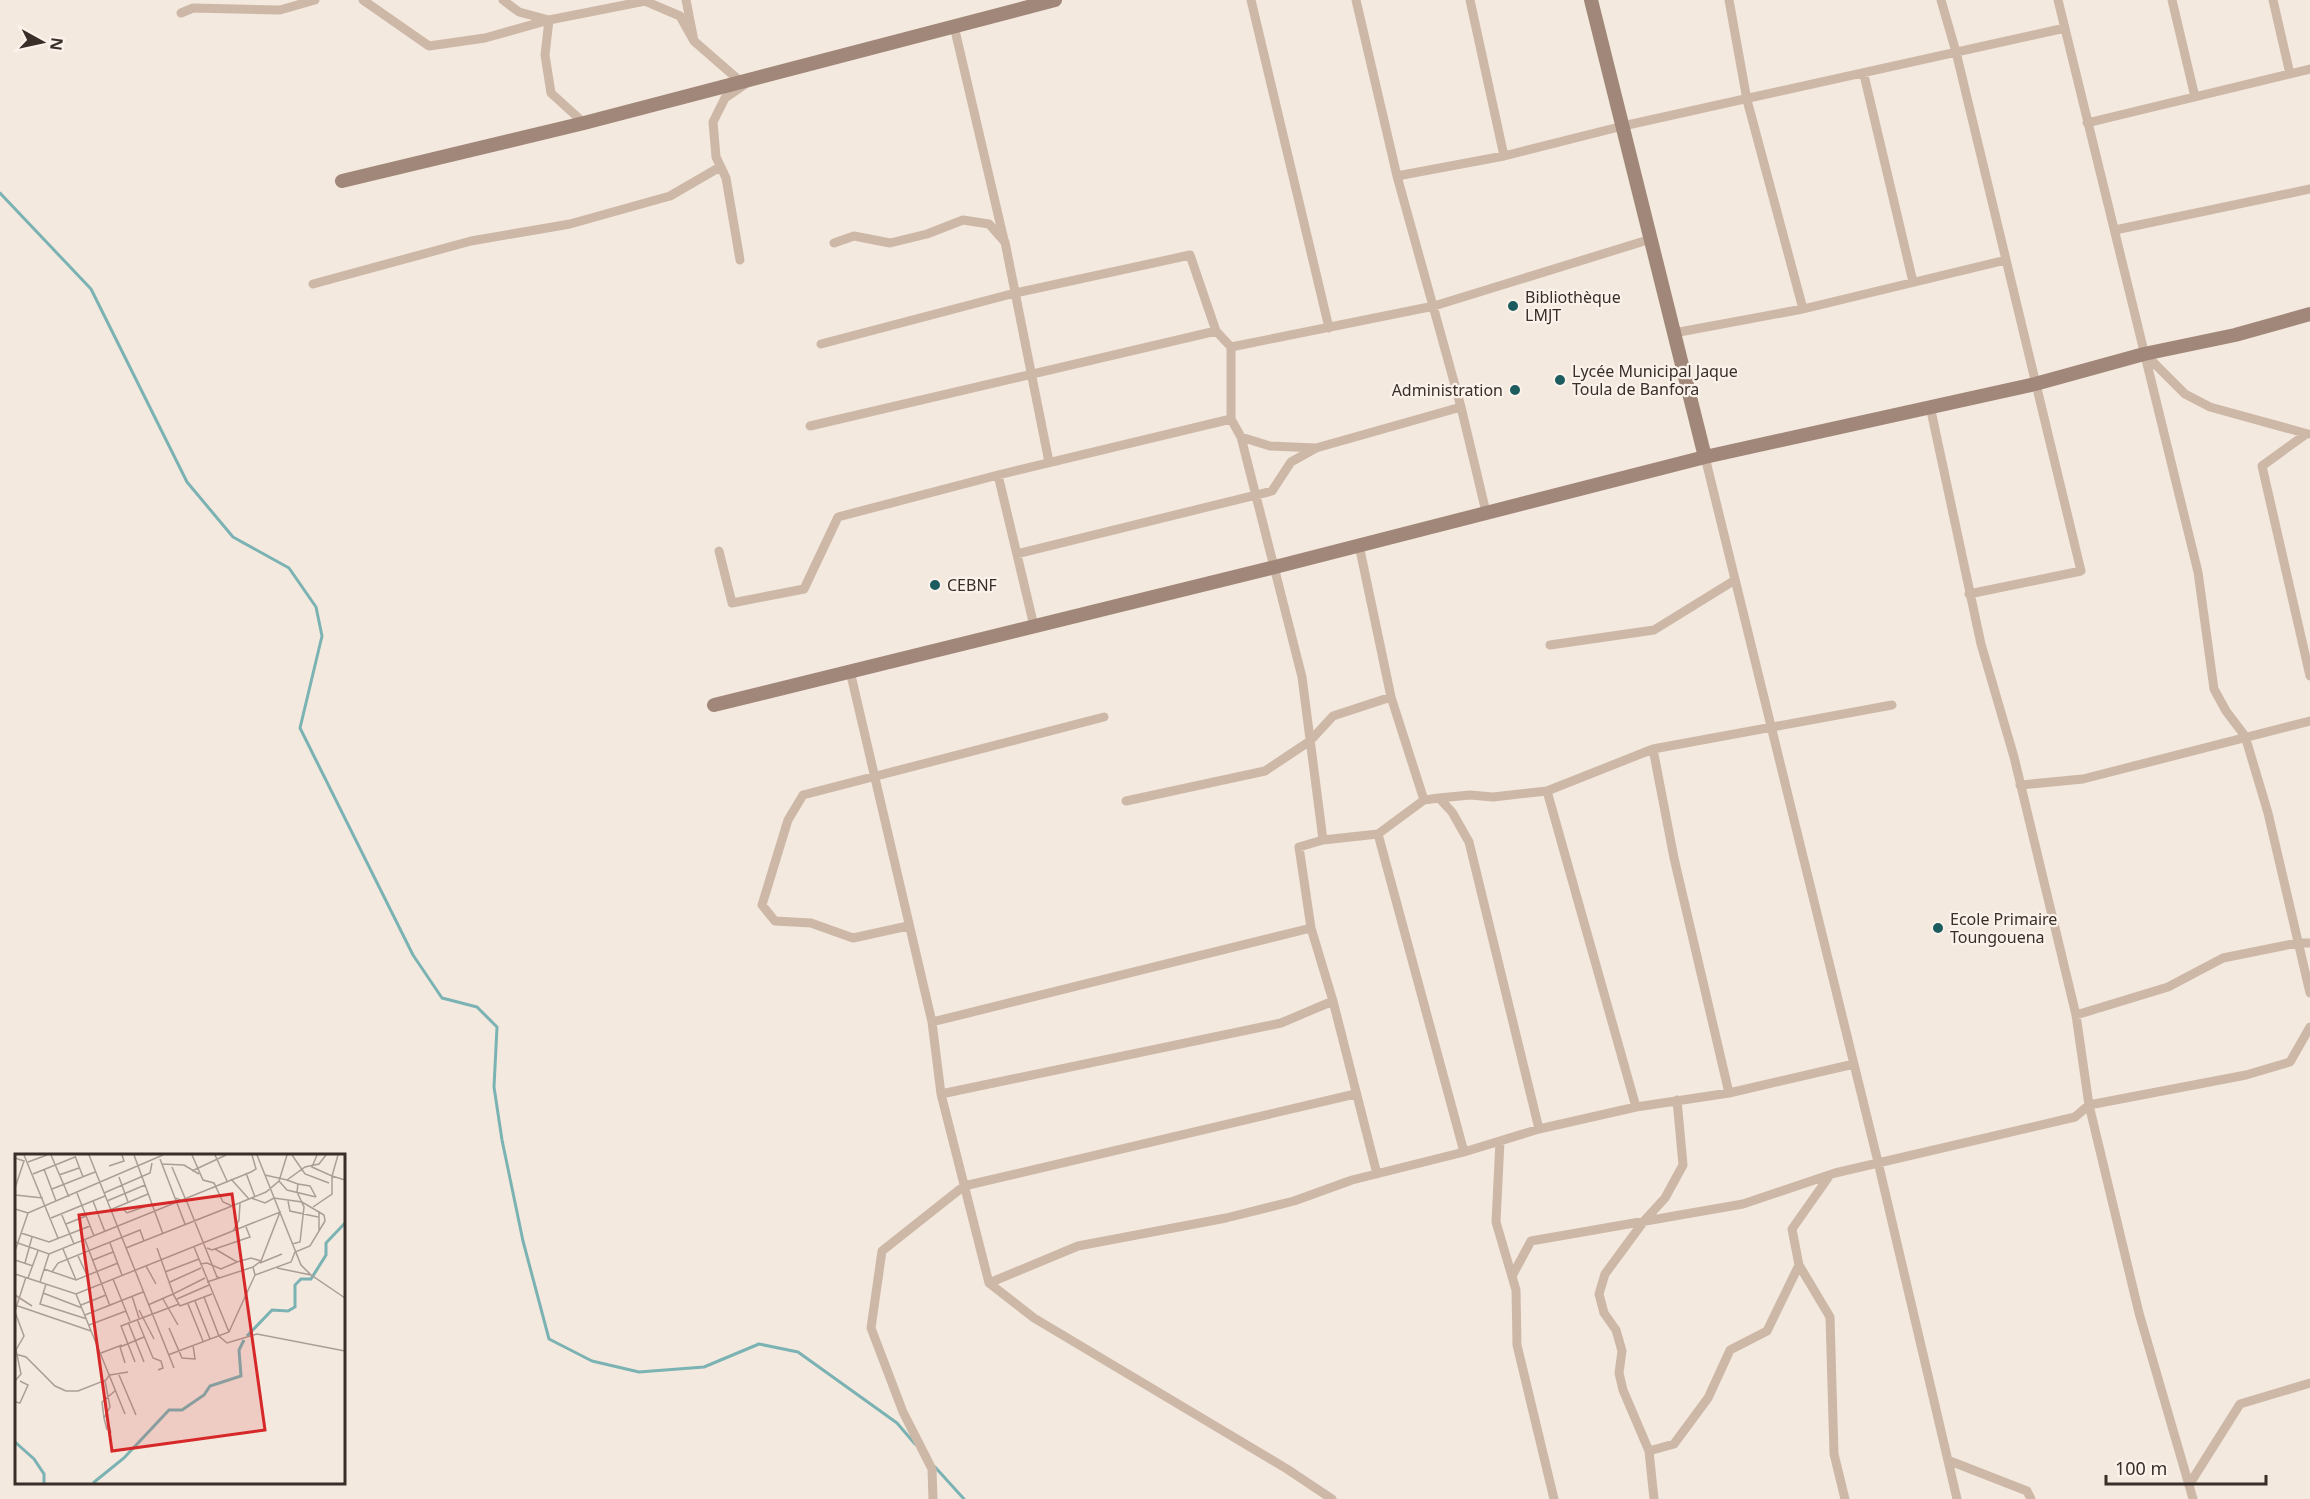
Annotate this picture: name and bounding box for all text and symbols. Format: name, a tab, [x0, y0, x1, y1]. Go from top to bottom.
north arrow	[12, 12, 72, 72]
text: N	[45, 36, 69, 52]
place label: Bibliothèque LMJT	[1525, 286, 1621, 326]
marker: Bibliothèque LMJT	[1506, 299, 1520, 313]
place label: Lycée Municipal Jaque Toula de Banfora	[1572, 360, 1738, 400]
marker: Lycée Municipal Jaque Toula de Banfora	[1553, 373, 1567, 387]
place label: Administration	[1392, 379, 1503, 401]
marker: Administration	[1508, 383, 1522, 397]
place label: CEBNF	[947, 574, 997, 596]
marker: CEBNF	[928, 578, 942, 592]
place label: Ecole Primaire Toungouena	[1950, 908, 2057, 948]
marker: Ecole Primaire Toungouena	[1931, 921, 1945, 935]
inset map	[15, 1154, 345, 1484]
scale bar	[2106, 1448, 2266, 1486]
text: 100 m	[2115, 1456, 2167, 1480]

